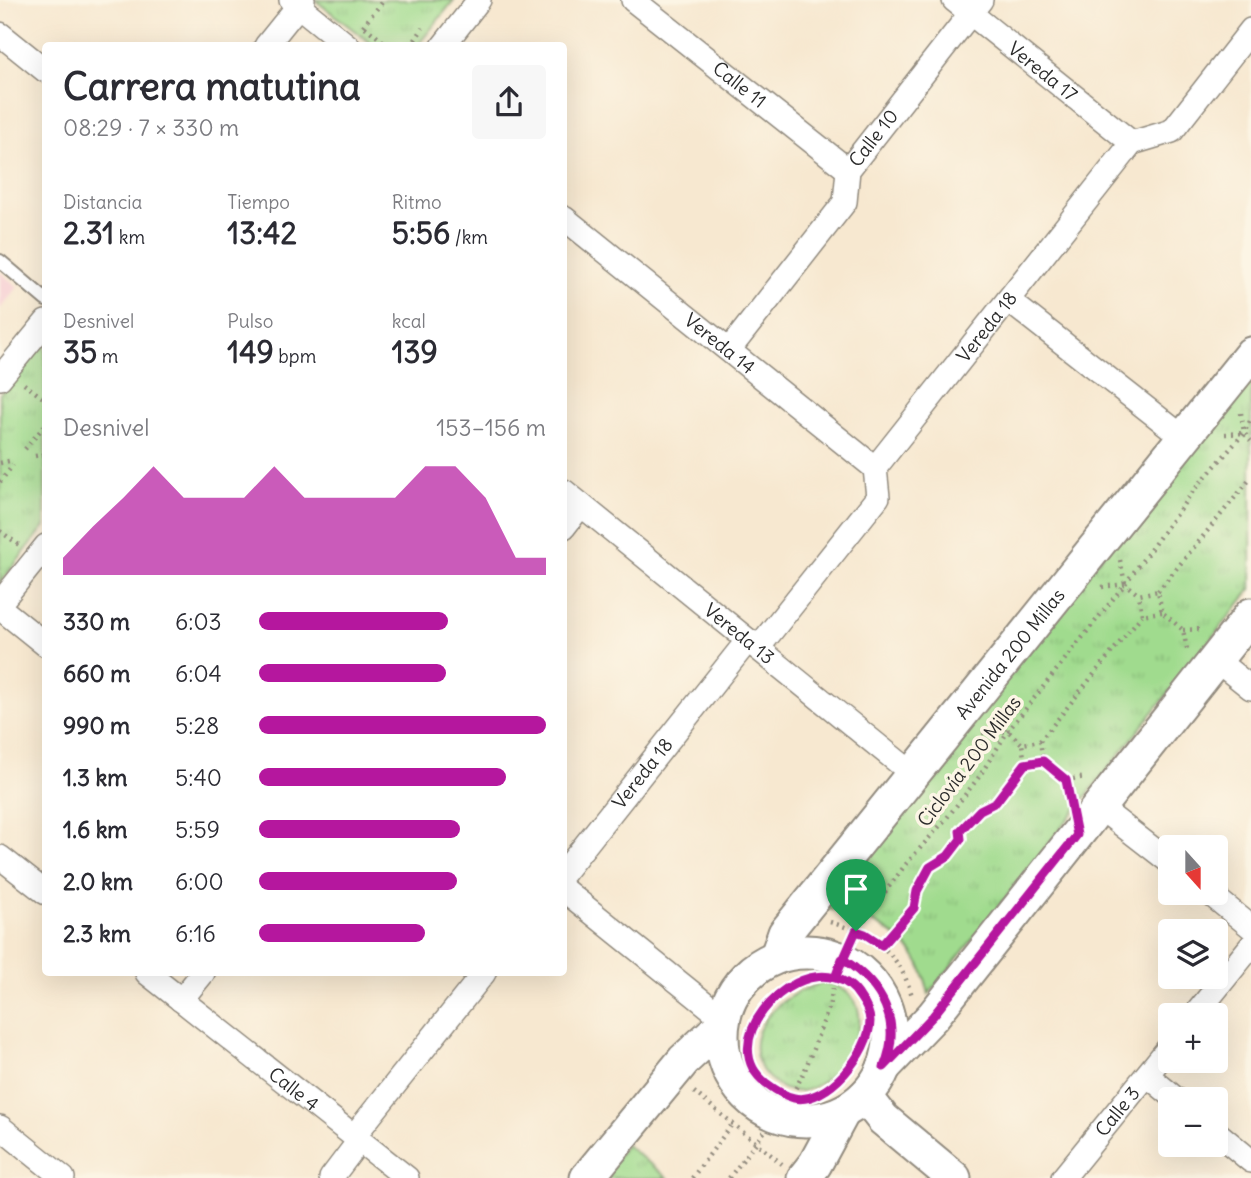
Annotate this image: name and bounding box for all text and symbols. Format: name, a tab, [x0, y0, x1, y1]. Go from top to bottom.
street label: Vereda 17	[1003, 36, 1082, 107]
street label: Calle 11	[708, 56, 771, 113]
text: Carrera matutina	[63, 63, 361, 110]
button: share	[472, 65, 546, 139]
street label: Calle 10	[843, 104, 903, 171]
text: 08:29 · 7 × 330 m	[63, 113, 239, 142]
text: Distancia	[63, 190, 142, 214]
text: Tiempo	[227, 190, 290, 214]
text: Ritmo	[392, 190, 442, 214]
text: 2.31	[63, 214, 114, 252]
text: 13:42	[227, 214, 297, 252]
text: 5:56	[392, 214, 450, 252]
text: km	[114, 225, 145, 249]
text: /km	[450, 225, 488, 249]
street label: Vereda 18	[951, 286, 1022, 367]
street label: Vereda 14	[680, 308, 760, 379]
text: Desnivel	[63, 309, 134, 333]
text: Pulso	[227, 309, 273, 333]
text: kcal	[392, 309, 426, 333]
text: 35	[63, 333, 97, 371]
text: 149	[227, 333, 274, 371]
text: 139	[392, 333, 438, 371]
text: m	[97, 344, 118, 368]
text: bpm	[274, 344, 316, 368]
text: Desnivel	[63, 413, 149, 442]
text: 153–156 m	[436, 413, 546, 442]
street label: Avenida 200 Millas	[950, 583, 1070, 724]
street label: Vereda 13	[699, 598, 780, 669]
text: 330 m	[63, 607, 130, 636]
text: 6:03	[175, 607, 222, 636]
text: 660 m	[63, 659, 130, 688]
text: 6:04	[175, 659, 222, 688]
street label: Ciclovía 200 Millas	[912, 691, 1026, 831]
text: 990 m	[63, 711, 130, 740]
text: 5:28	[175, 711, 219, 740]
street label: Vereda 18	[607, 733, 678, 814]
text: 1.3 km	[63, 763, 127, 792]
text: 5:40	[175, 763, 222, 792]
text: 1.6 km	[63, 815, 128, 844]
text: 5:59	[175, 815, 220, 844]
north arrow	[1158, 835, 1228, 905]
map controls	[1158, 835, 1228, 1157]
pin	[826, 859, 886, 931]
text: 2.0 km	[63, 867, 133, 896]
text: 6:00	[175, 867, 224, 896]
icon: arrive	[837, 870, 875, 908]
text: 2.3 km	[63, 919, 131, 948]
text: 6:16	[175, 919, 216, 948]
button: layers	[1158, 919, 1228, 989]
button: +	[1158, 1003, 1228, 1073]
street label: Calle 4	[264, 1062, 324, 1116]
street label: Calle 3	[1090, 1081, 1145, 1141]
button: −	[1158, 1087, 1228, 1157]

